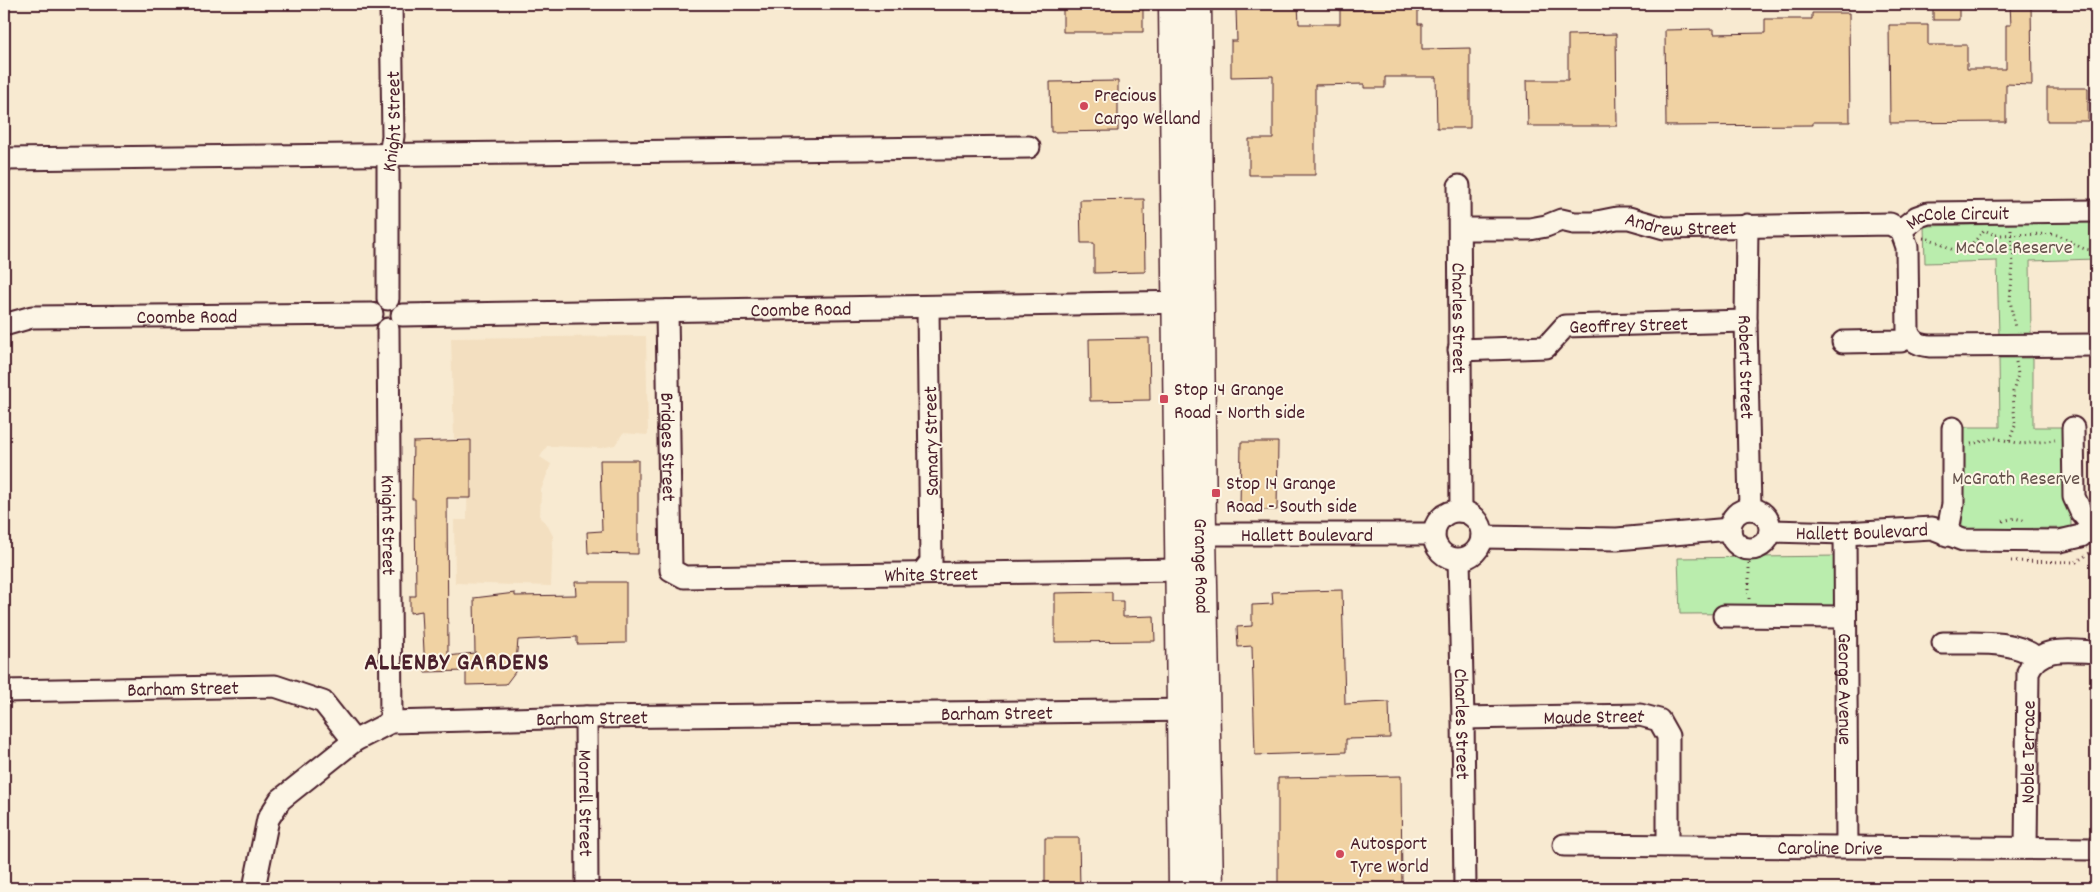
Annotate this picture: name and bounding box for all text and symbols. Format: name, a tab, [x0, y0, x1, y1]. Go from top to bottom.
street label: Knight Street	[376, 71, 410, 174]
place label: Precious Cargo Welland	[1094, 83, 1201, 134]
marker: Precious Cargo Welland	[1078, 100, 1090, 112]
street label: McCole Circuit	[1900, 201, 2010, 238]
street label: Andrew Street	[1621, 207, 1737, 245]
park label: McCole Reserve	[1956, 235, 2073, 263]
street label: Charles Street	[1442, 262, 1471, 374]
street label: Coombe Road	[750, 297, 852, 326]
street label: Coombe Road	[136, 304, 238, 333]
street label: Geoffrey Street	[1569, 312, 1689, 343]
street label: Robert Street	[1729, 315, 1759, 419]
place label: Stop 14 Grange Road - North side	[1174, 377, 1305, 428]
street label: Samary Street	[918, 386, 948, 496]
street label: Bridges Street	[651, 392, 681, 502]
marker: Stop 14 Grange Road - North side	[1158, 393, 1170, 405]
park label: McGrath Reserve	[1952, 466, 2080, 494]
place label: Stop 14 Grange Road - South side	[1226, 471, 1357, 522]
street label: Knight Street	[372, 475, 401, 575]
marker: Stop 14 Grange Road - South side	[1210, 487, 1222, 499]
street label: Hallett Boulevard	[1795, 517, 1929, 550]
street label: Grange Road	[1185, 518, 1215, 614]
street label: Hallett Boulevard	[1241, 523, 1373, 551]
street label: White Street	[884, 562, 978, 591]
street label: George Avenue	[1829, 633, 1857, 745]
district label: ALLENBY GARDENS	[364, 646, 550, 682]
street label: Charles Street	[1445, 668, 1475, 780]
street label: Barham Street	[127, 676, 239, 706]
street label: Noble Terrace	[2016, 700, 2045, 804]
street label: Barham Street	[941, 701, 1053, 730]
street label: Maude Street	[1543, 704, 1647, 734]
street label: Barham Street	[536, 705, 648, 735]
street label: Morrell Street	[569, 749, 598, 857]
place label: Autosport Tyre World	[1350, 831, 1429, 882]
street label: Caroline Drive	[1777, 836, 1883, 864]
marker: Autosport Tyre World	[1334, 848, 1346, 860]

